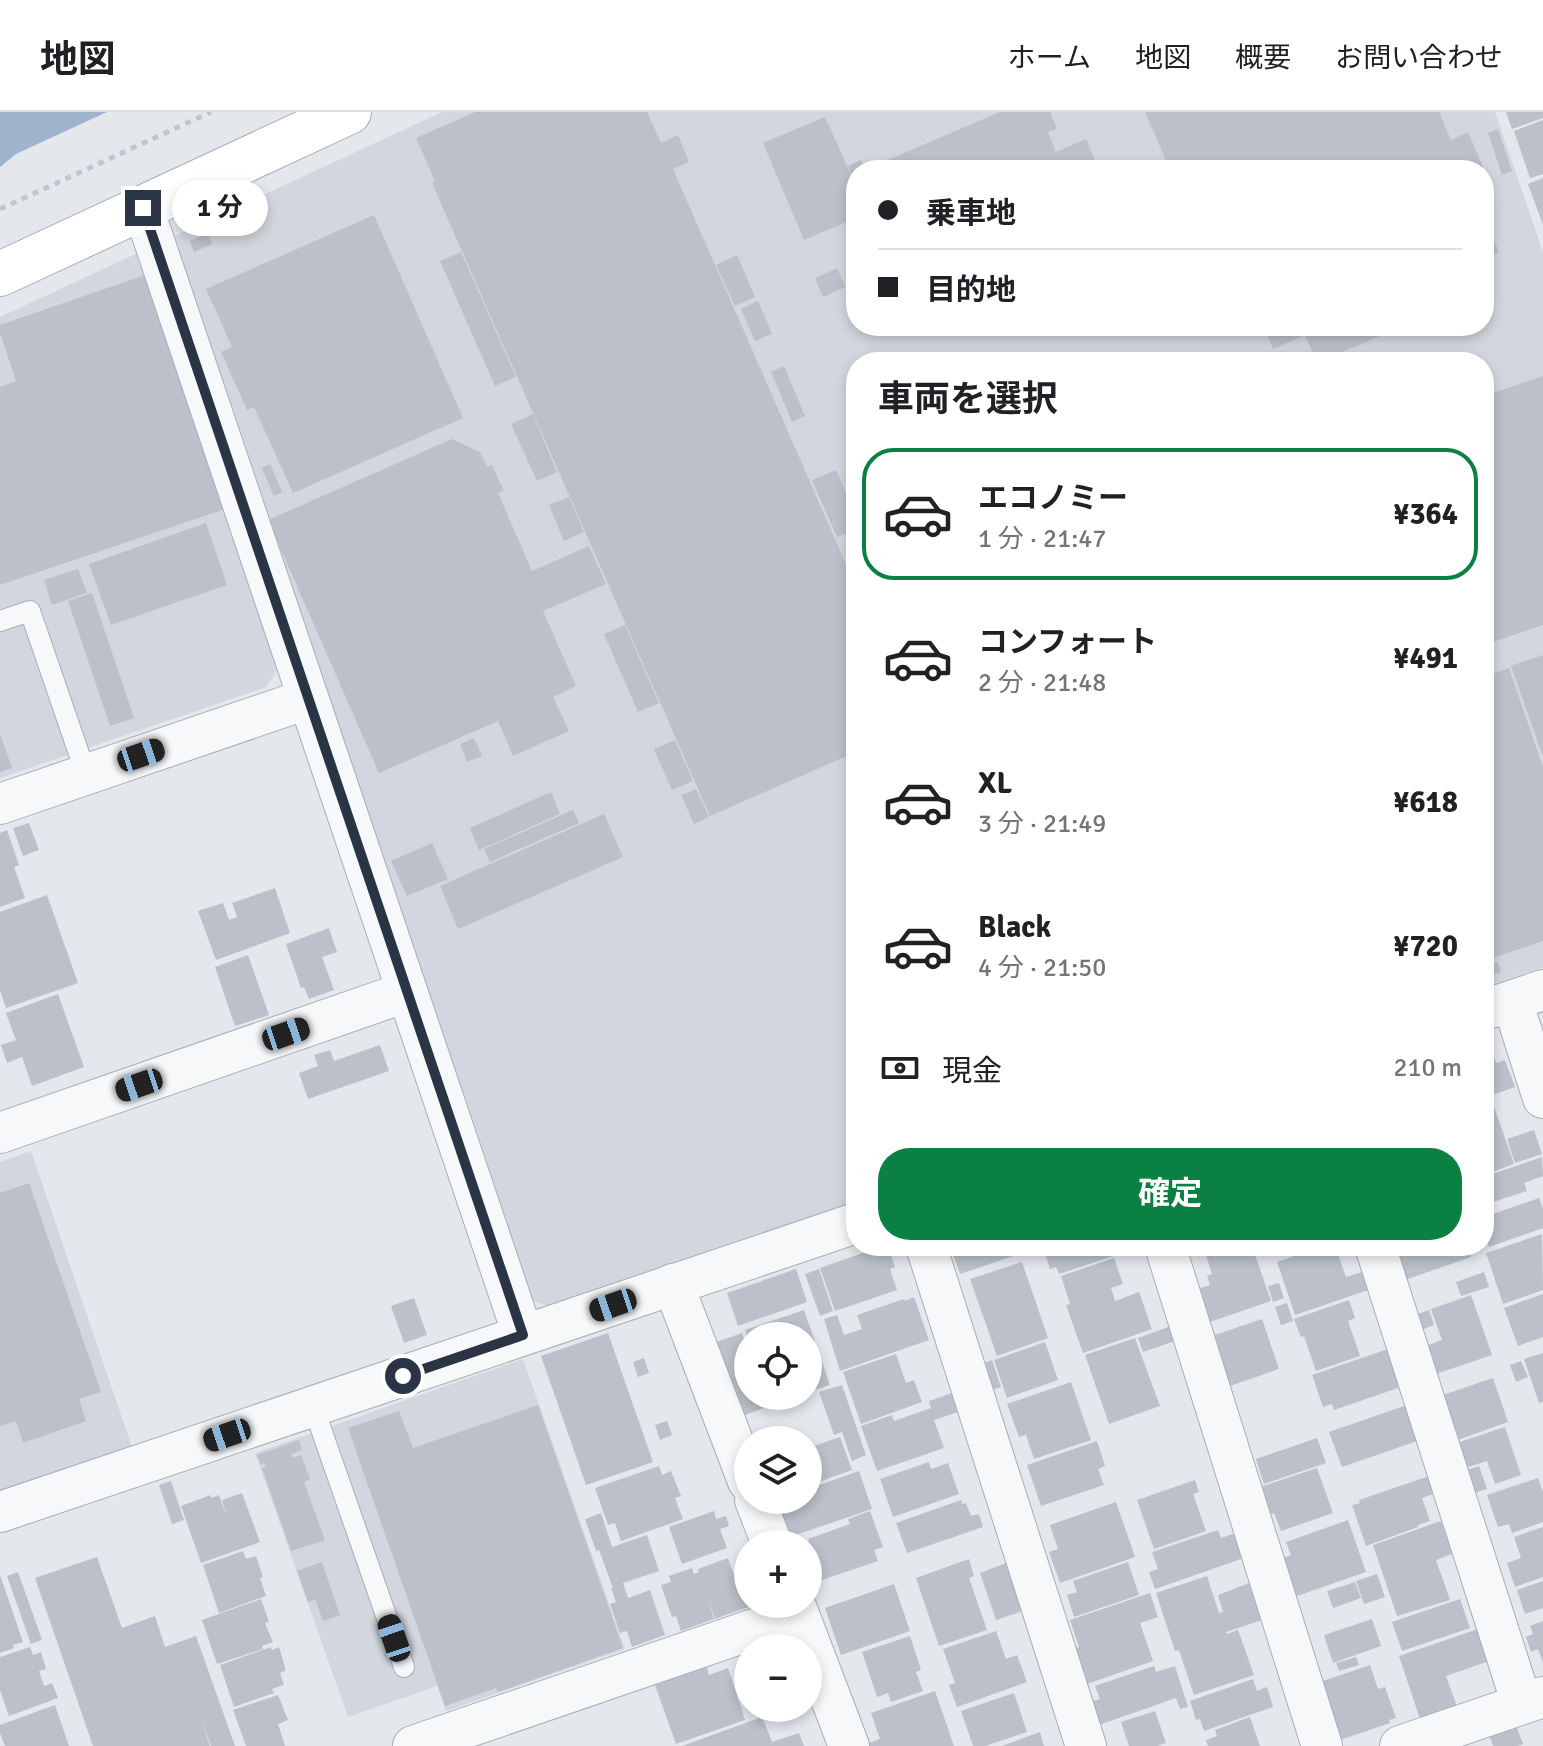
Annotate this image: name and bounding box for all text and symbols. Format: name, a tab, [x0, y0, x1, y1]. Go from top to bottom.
text: 地図	[40, 36, 116, 83]
text: ホーム	[1008, 41, 1091, 75]
text: 地図	[1135, 41, 1191, 75]
text: 概要	[1235, 41, 1291, 75]
text: お問い合わせ	[1335, 41, 1503, 75]
callout: 1 分	[171, 180, 267, 236]
route end	[125, 190, 161, 226]
text: 1 分	[197, 192, 243, 224]
text: 乗車地	[926, 195, 1016, 232]
text: 目的地	[926, 272, 1016, 309]
text: 車両を選択	[878, 377, 1058, 422]
icon: car	[882, 478, 954, 550]
text: エコノミー	[978, 480, 1128, 517]
text: ¥364	[1393, 496, 1458, 533]
text: 1 分 · 21:47	[978, 523, 1106, 555]
icon: car	[882, 622, 954, 694]
text: コンフォート	[978, 624, 1157, 661]
text: ¥491	[1393, 640, 1458, 677]
text: 2 分 · 21:48	[978, 667, 1106, 699]
car	[114, 736, 168, 774]
text: XL	[978, 765, 1012, 802]
icon: car	[882, 766, 954, 838]
text: ¥618	[1393, 784, 1458, 821]
text: 3 分 · 21:49	[978, 808, 1106, 840]
text: Black	[978, 909, 1051, 946]
icon: car	[882, 910, 954, 982]
text: ¥720	[1393, 928, 1458, 965]
text: 4 分 · 21:50	[978, 952, 1106, 984]
car	[259, 1015, 313, 1053]
icon: cash	[878, 1046, 922, 1090]
text: 210 m	[1393, 1052, 1462, 1084]
text: 現金	[942, 1053, 1002, 1090]
car	[112, 1066, 166, 1104]
button: 確定	[878, 1148, 1462, 1240]
car	[586, 1286, 640, 1324]
map controls	[734, 1322, 822, 1722]
button: locate	[734, 1322, 822, 1410]
route start	[385, 1358, 421, 1394]
car	[200, 1416, 254, 1454]
button: layers	[734, 1426, 822, 1514]
button: +	[734, 1530, 822, 1618]
car	[375, 1611, 413, 1665]
button: −	[734, 1634, 822, 1722]

